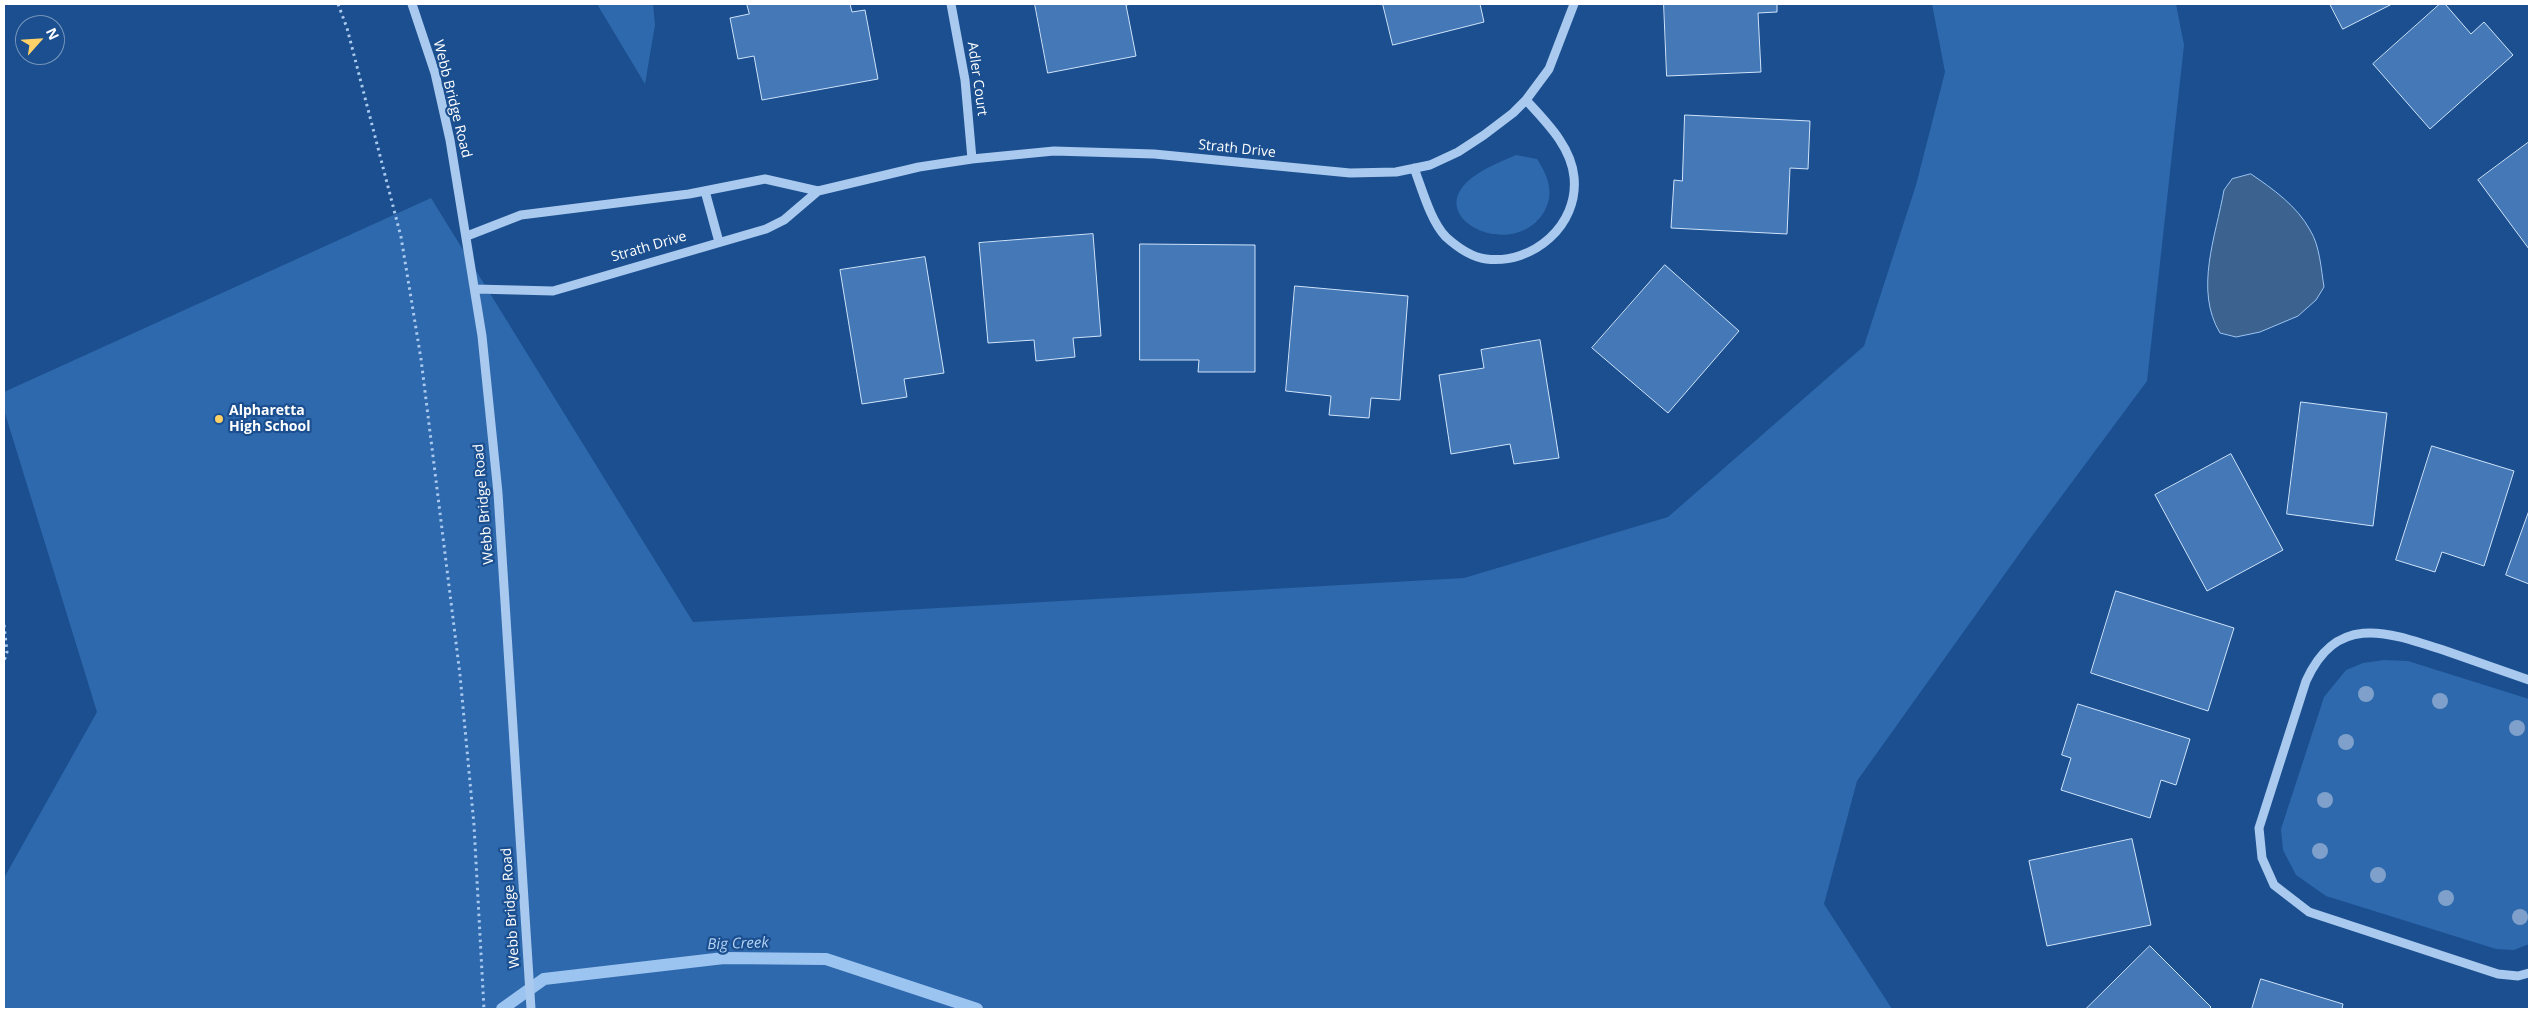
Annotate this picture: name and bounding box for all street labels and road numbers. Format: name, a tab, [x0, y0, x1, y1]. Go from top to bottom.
street label: Webb Bridge Road	[429, 38, 475, 160]
street label: Adler Court	[963, 41, 991, 117]
street label: Strath Drive	[1198, 137, 1276, 161]
street label: Strath Drive	[609, 228, 689, 266]
street label: Webb Bridge Road	[470, 443, 498, 565]
street label: Webb Bridge Road	[498, 847, 524, 969]

